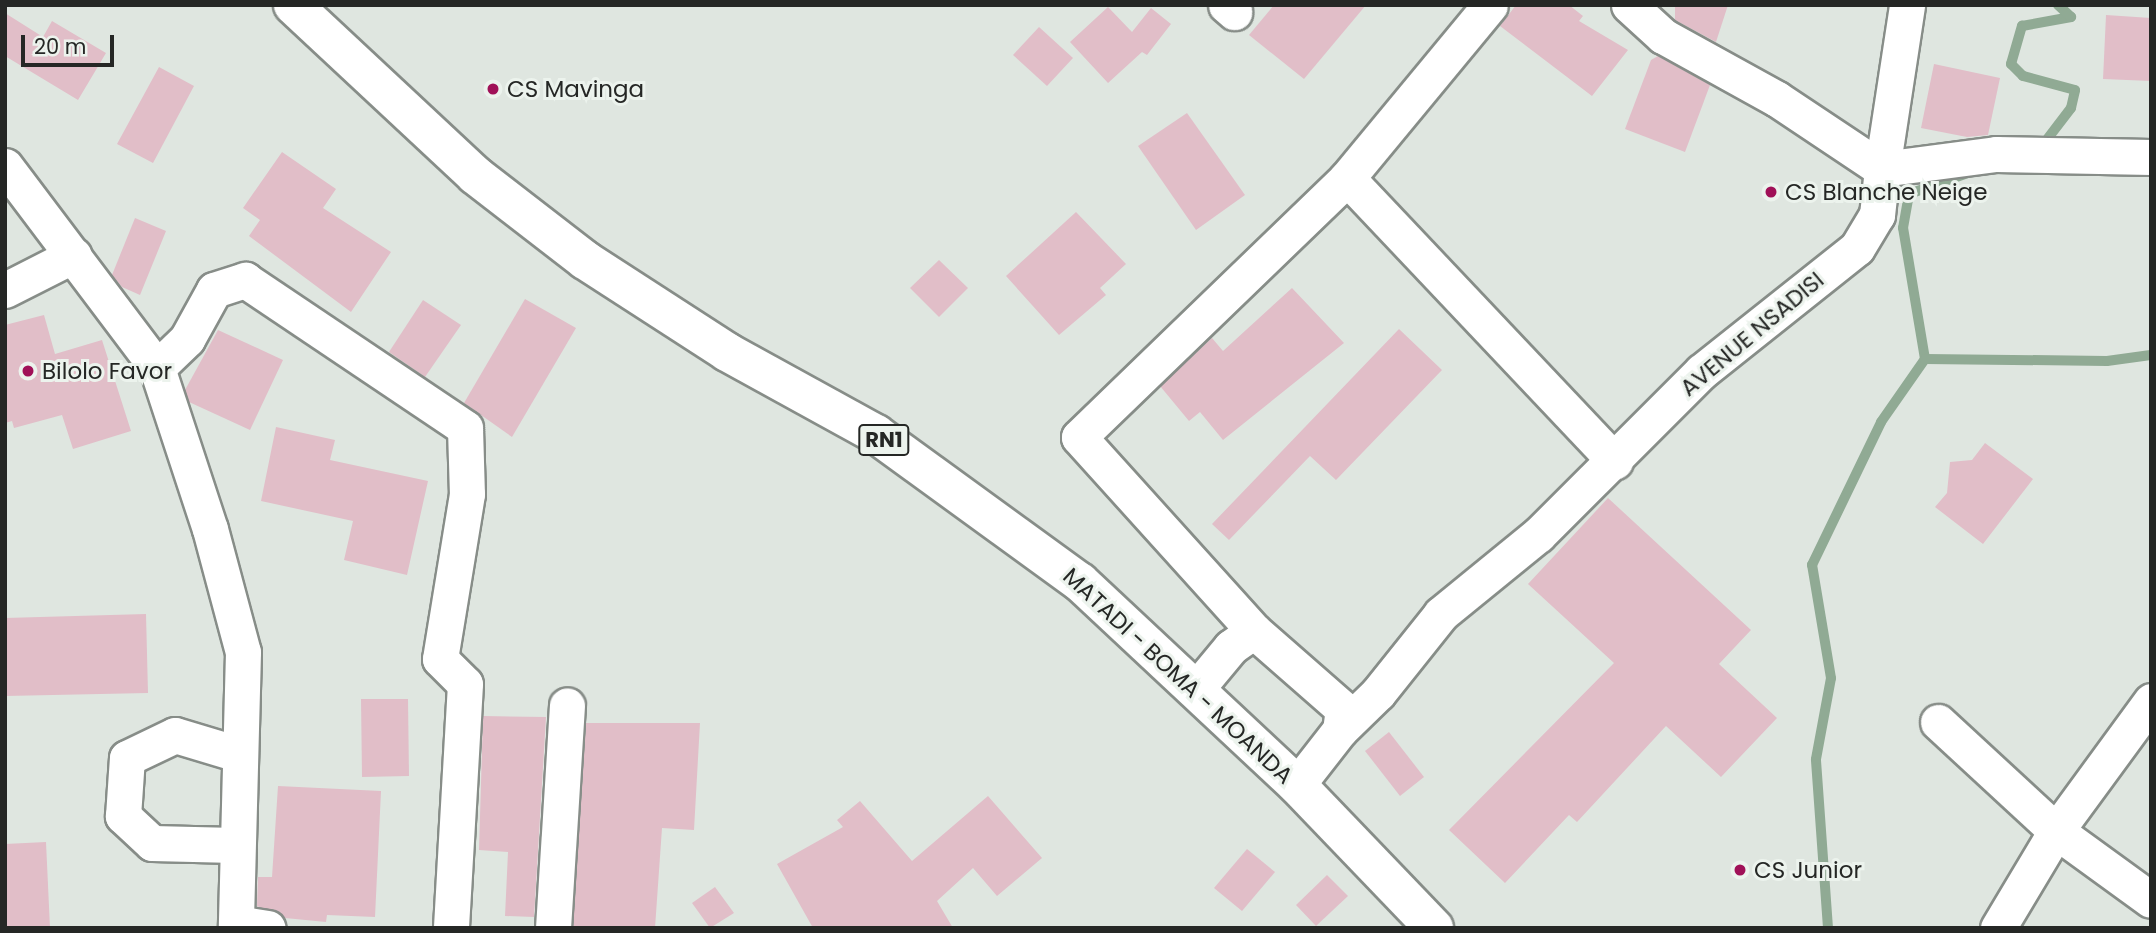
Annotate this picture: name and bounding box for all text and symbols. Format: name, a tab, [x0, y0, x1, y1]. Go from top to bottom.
scale bar	[24, 21, 117, 65]
text: 20 m	[34, 32, 87, 61]
place label: CS Mavinga	[507, 75, 644, 103]
marker: CS Mavinga	[485, 81, 501, 97]
place label: CS Blanche Neige	[1785, 178, 1987, 206]
marker: CS Blanche Neige	[1763, 184, 1779, 200]
street label: AVENUE NSADISI	[1675, 266, 1829, 402]
place label: Bilolo Favor	[42, 357, 172, 385]
marker: Bilolo Favor	[20, 363, 36, 379]
road number: RN1	[858, 422, 910, 458]
street label: MATADI - BOMA - MOANDA	[1057, 562, 1299, 790]
place label: CS Junior	[1754, 856, 1862, 884]
marker: CS Junior	[1732, 862, 1748, 878]

